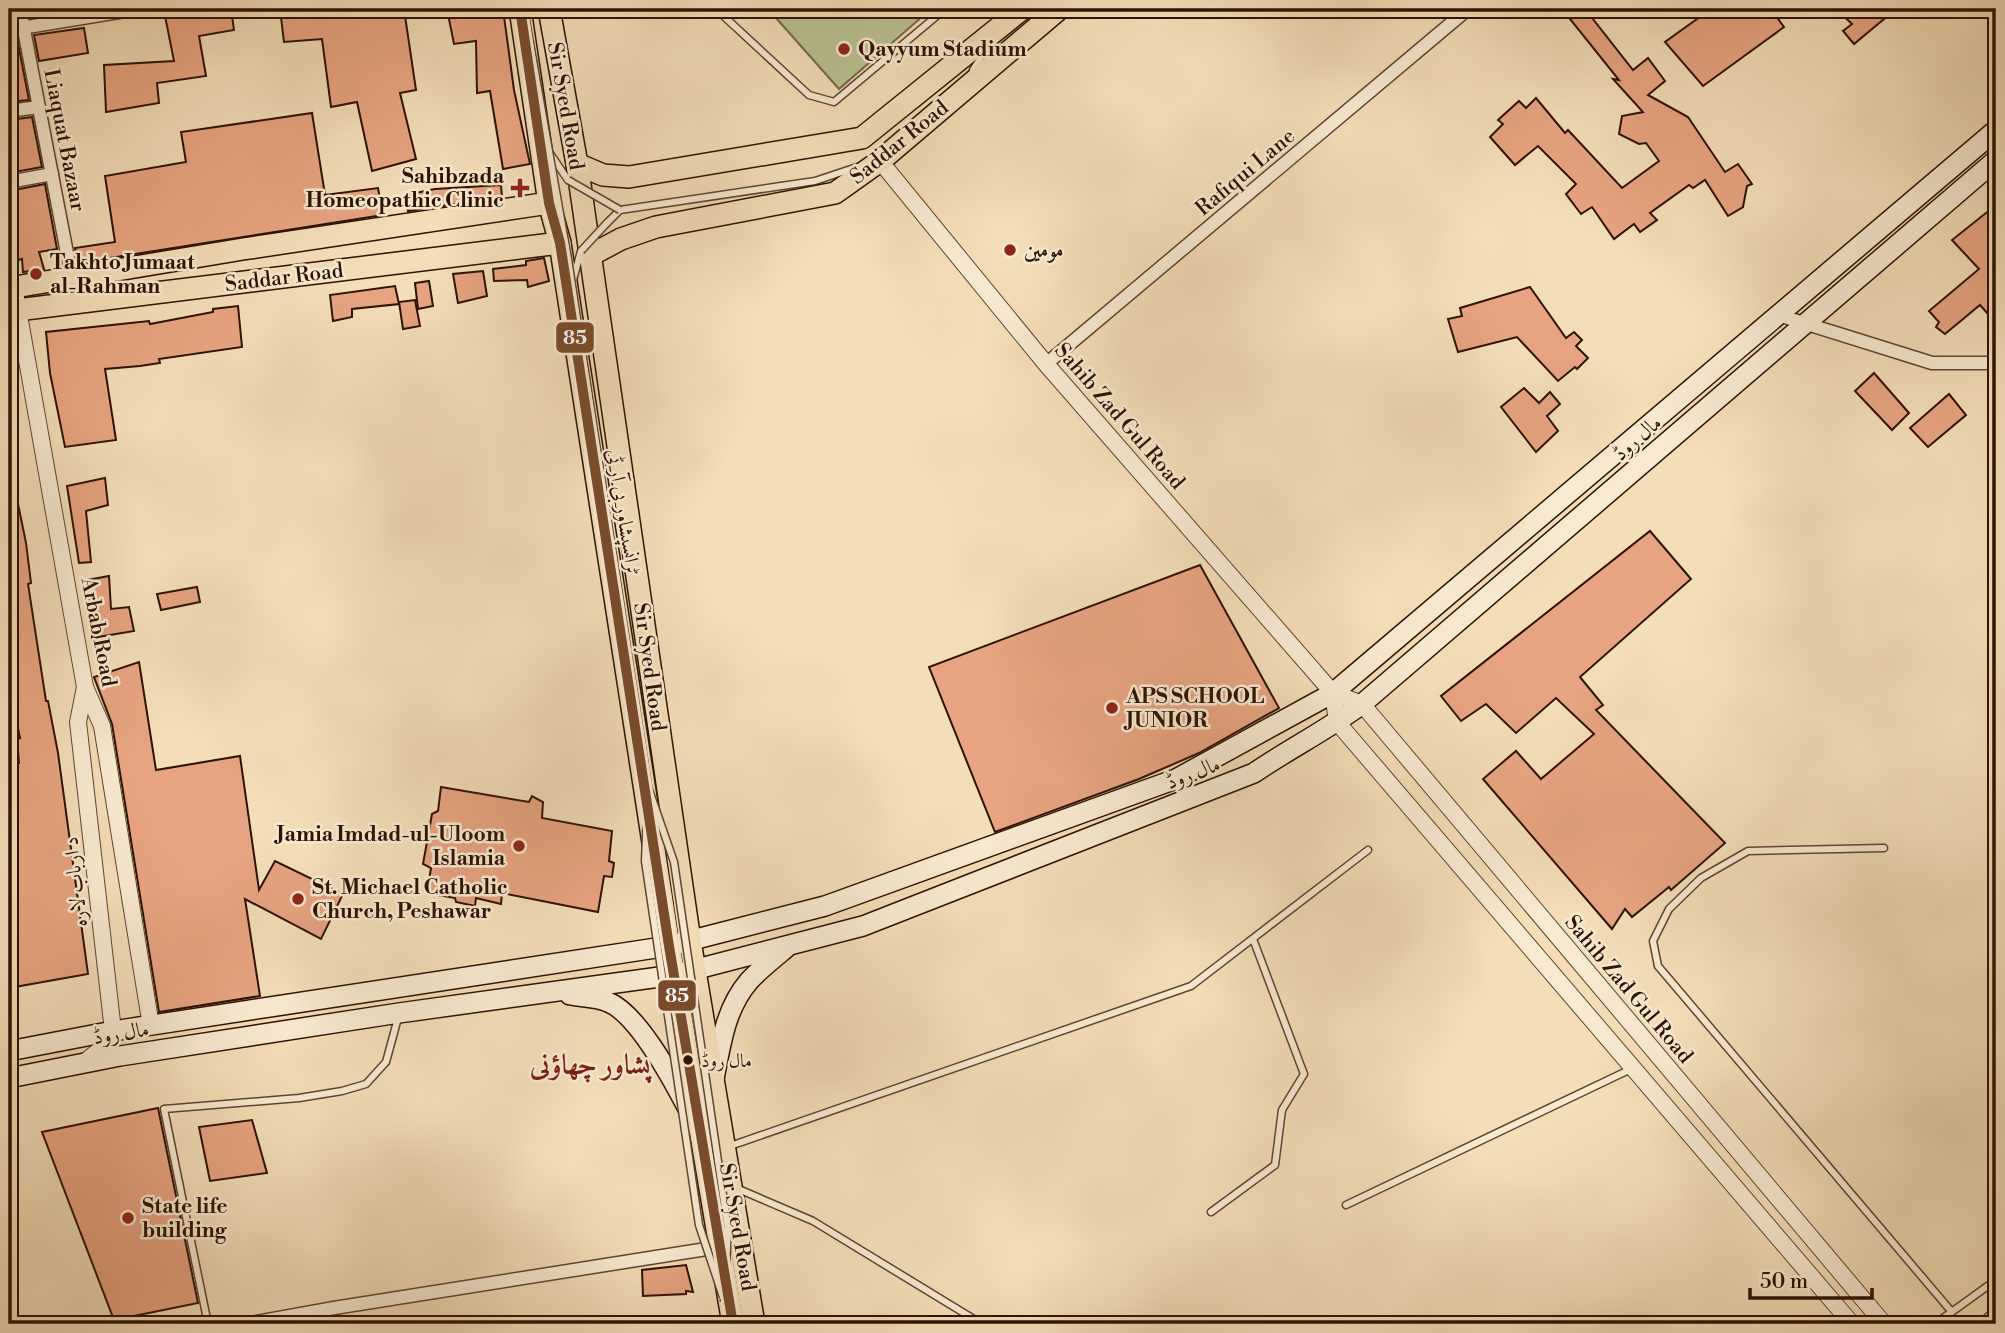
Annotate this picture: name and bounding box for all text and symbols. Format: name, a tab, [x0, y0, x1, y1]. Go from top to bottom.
place label: Qayyum Stadium	[858, 37, 1027, 63]
street label: Sir Syed Road	[541, 40, 589, 172]
marker: Qayyum Stadium	[836, 41, 852, 57]
street label: Liaquat Bazaar	[37, 67, 91, 214]
street label: Saddar Road	[845, 95, 954, 190]
street label: Rafiqui Lane	[1190, 123, 1301, 222]
place label: Sahibzada Homeopathic Clinic	[306, 164, 505, 214]
marker: Sahibzada Homeopathic Clinic	[510, 178, 530, 198]
place label: مومین	[1024, 238, 1064, 264]
marker: مومین	[1002, 242, 1018, 258]
place label: Takhto Jumaat al-Rahman	[50, 250, 195, 300]
street label: Saddar Road	[223, 258, 345, 298]
marker: Takhto Jumaat al-Rahman	[28, 266, 44, 282]
line badge: 85	[555, 321, 595, 354]
text: 85	[563, 326, 587, 350]
street label: Sahib Zad Gul Road	[1049, 338, 1190, 495]
street label: مال روڈ	[1608, 411, 1667, 467]
street label: ٹرانسپشاور بی آر ٹی	[599, 447, 647, 577]
street label: Arbab Road	[74, 574, 121, 689]
street label: Sir Syed Road	[627, 601, 671, 733]
place label: APS SCHOOL JUNIOR	[1123, 684, 1264, 734]
marker: APS SCHOOL JUNIOR	[1104, 700, 1120, 716]
street label: مال روڈ	[1162, 752, 1224, 796]
place label: Jamia Imdad-ul-Uloom Islamia	[273, 822, 506, 872]
street label: د ارباب لاره	[58, 835, 94, 928]
marker: Jamia Imdad-ul-Uloom Islamia	[511, 838, 527, 854]
place label: St. Michael Catholic Church, Peshawar	[312, 875, 508, 925]
marker: St. Michael Catholic Church, Peshawar	[290, 891, 306, 907]
street label: Sahib Zad Gul Road	[1559, 910, 1698, 1069]
line badge: 85	[657, 979, 697, 1012]
text: 85	[665, 984, 689, 1008]
street label: مال روڈ	[91, 1017, 151, 1051]
district label: پشاور چھاؤنی	[529, 1048, 652, 1084]
place label: مال روڈ	[701, 1049, 752, 1073]
marker: مال روڈ	[681, 1053, 695, 1067]
street label: Sir Syed Road	[713, 1161, 761, 1293]
place label: State life building	[142, 1194, 228, 1244]
marker: State life building	[120, 1210, 136, 1226]
scale bar	[1750, 1256, 1872, 1300]
text: 50 m	[1760, 1269, 1808, 1295]

